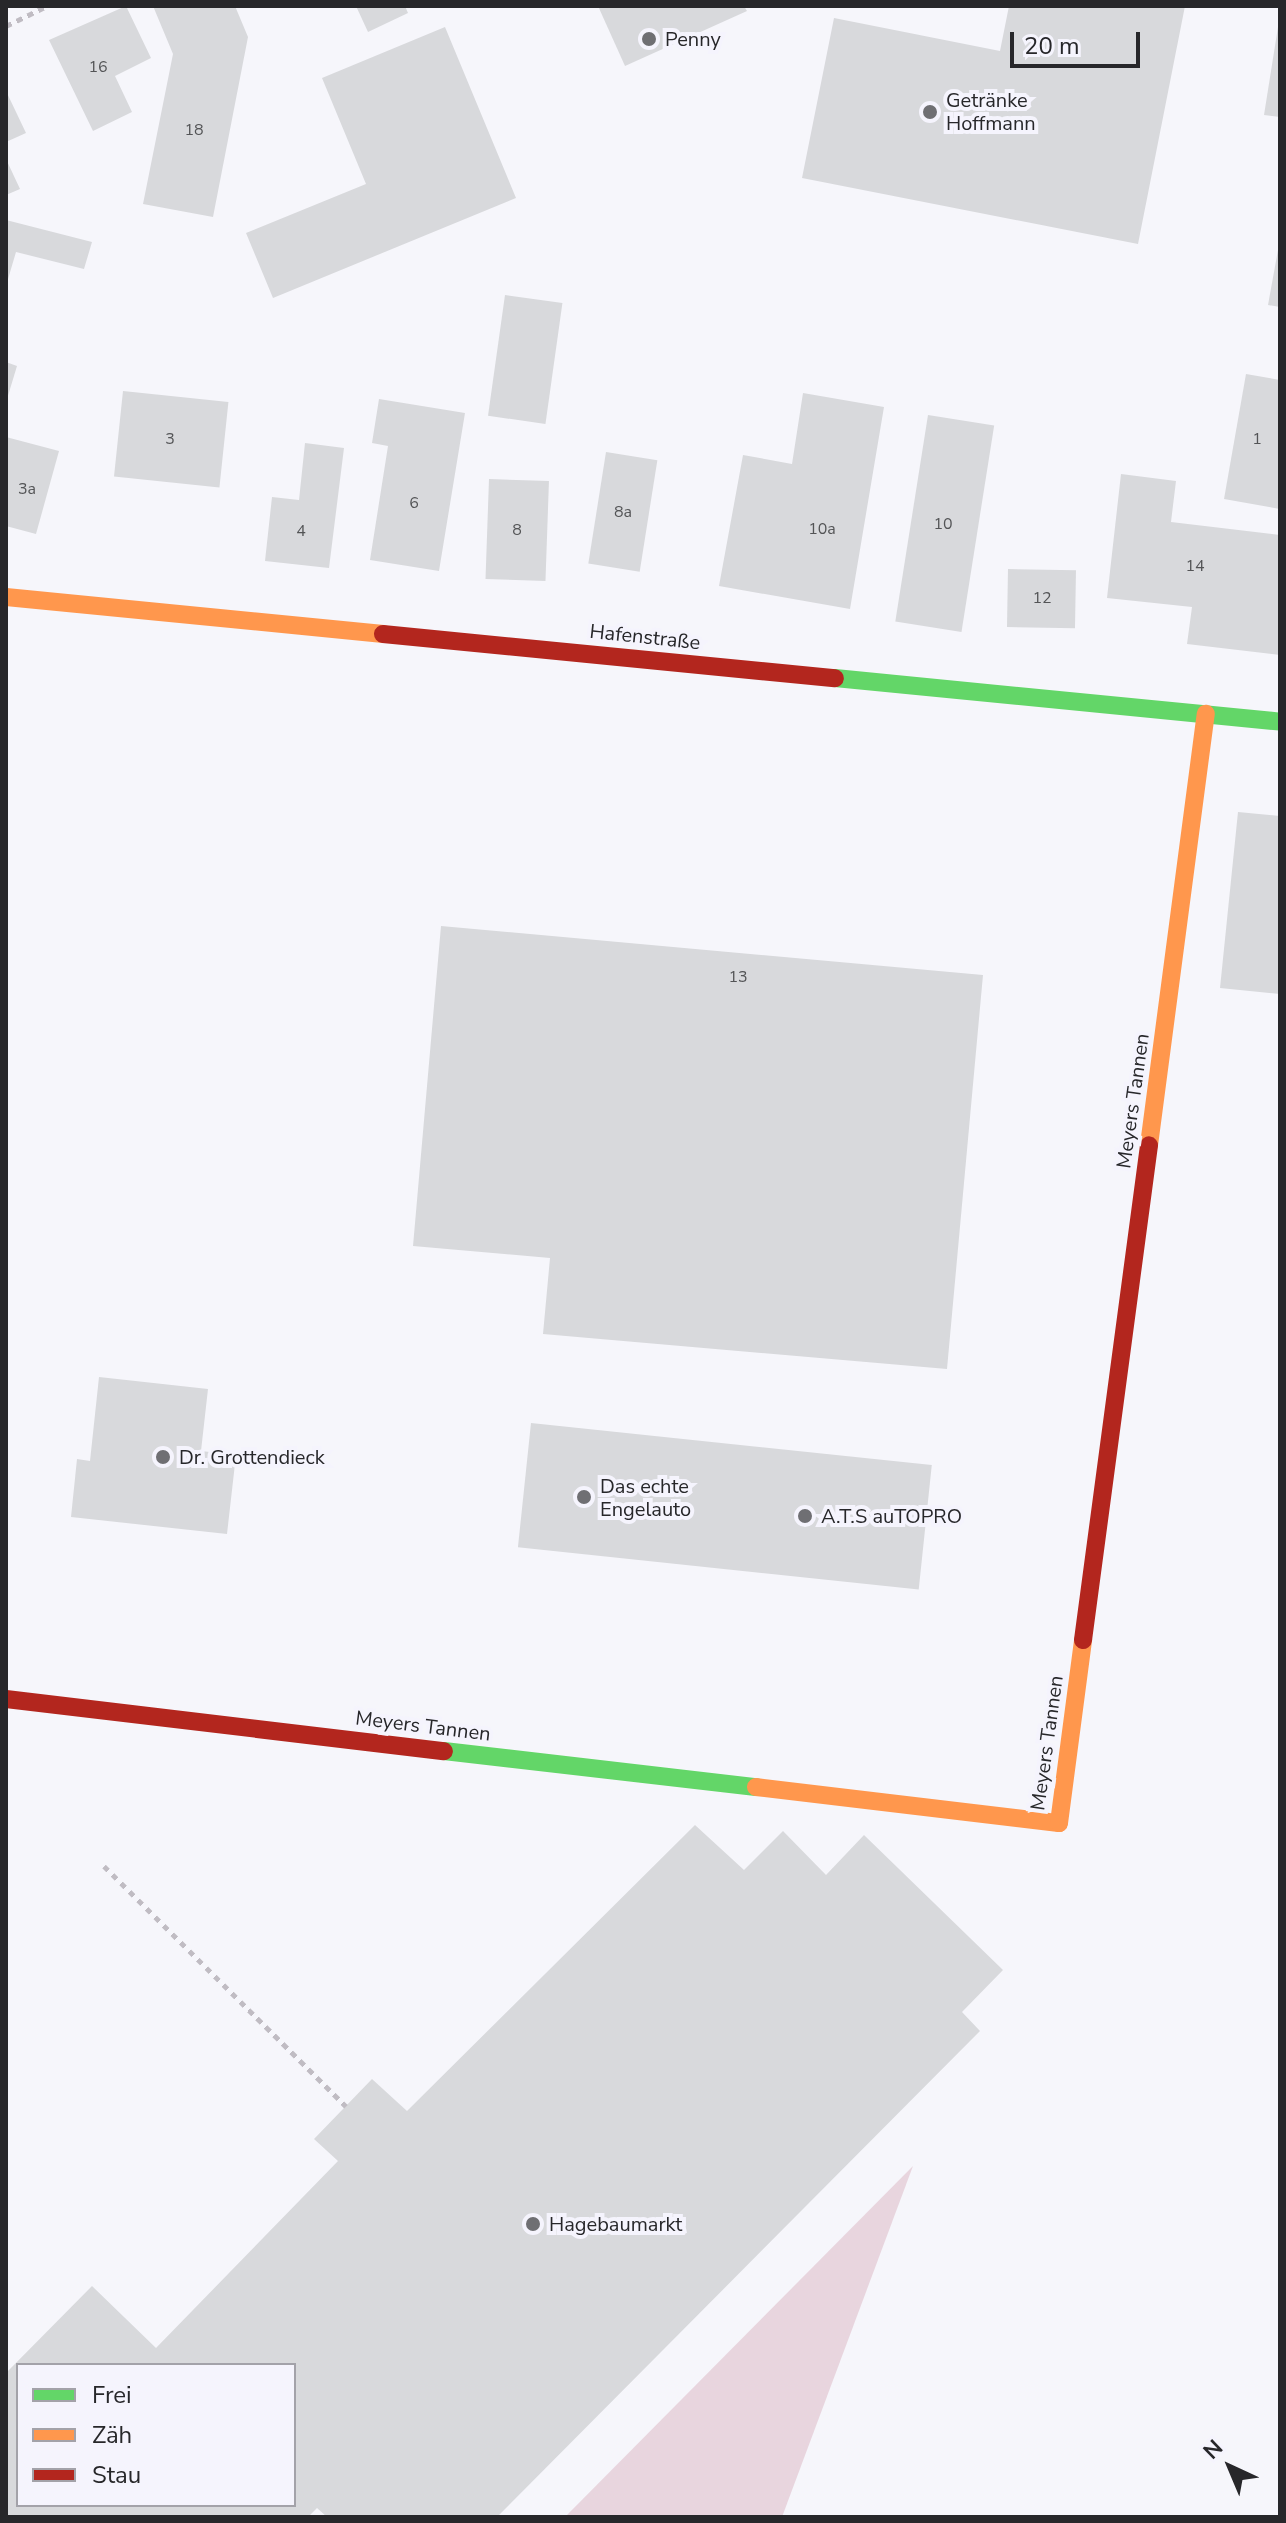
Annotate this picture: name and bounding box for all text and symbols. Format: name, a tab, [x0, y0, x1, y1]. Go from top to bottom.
scale bar	[1014, 16, 1144, 66]
place label: Penny	[665, 27, 721, 51]
marker: Penny	[640, 30, 658, 48]
text: 20 m	[1024, 30, 1080, 62]
house number: 16	[88, 57, 108, 77]
place label: Getränke Hoffmann	[946, 88, 1036, 135]
marker: Getränke Hoffmann	[921, 103, 939, 121]
house number: 18	[184, 120, 204, 140]
house number: 3	[165, 429, 175, 449]
house number: 1	[1252, 429, 1262, 449]
house number: 3a	[18, 479, 36, 499]
house number: 6	[409, 493, 419, 513]
house number: 8a	[614, 502, 632, 522]
house number: 10	[933, 514, 953, 534]
house number: 10a	[808, 519, 836, 539]
house number: 8	[512, 520, 522, 540]
house number: 4	[296, 521, 306, 541]
house number: 14	[1185, 556, 1205, 576]
house number: 12	[1032, 588, 1052, 608]
street label: Hafenstraße	[588, 619, 702, 655]
house number: 13	[728, 967, 748, 987]
street label: Meyers Tannen	[1112, 1032, 1154, 1170]
place label: Dr. Grottendieck	[179, 1445, 325, 1469]
marker: Dr. Grottendieck	[154, 1448, 172, 1466]
place label: Das echte Engelauto	[600, 1474, 691, 1521]
marker: Das echte Engelauto	[575, 1488, 593, 1506]
place label: A.T.S auTOPRO	[821, 1504, 962, 1528]
marker: A.T.S auTOPRO	[796, 1507, 814, 1525]
street label: Meyers Tannen	[1026, 1674, 1068, 1812]
street label: Meyers Tannen	[354, 1706, 492, 1746]
place label: Hagebaumarkt	[549, 2212, 682, 2236]
marker: Hagebaumarkt	[524, 2215, 542, 2233]
legend	[16, 2363, 296, 2507]
text: Frei	[92, 2379, 132, 2411]
text: Zäh	[92, 2419, 132, 2451]
north arrow	[1190, 2427, 1270, 2507]
text: N	[1197, 2433, 1230, 2466]
text: Stau	[92, 2459, 141, 2491]

